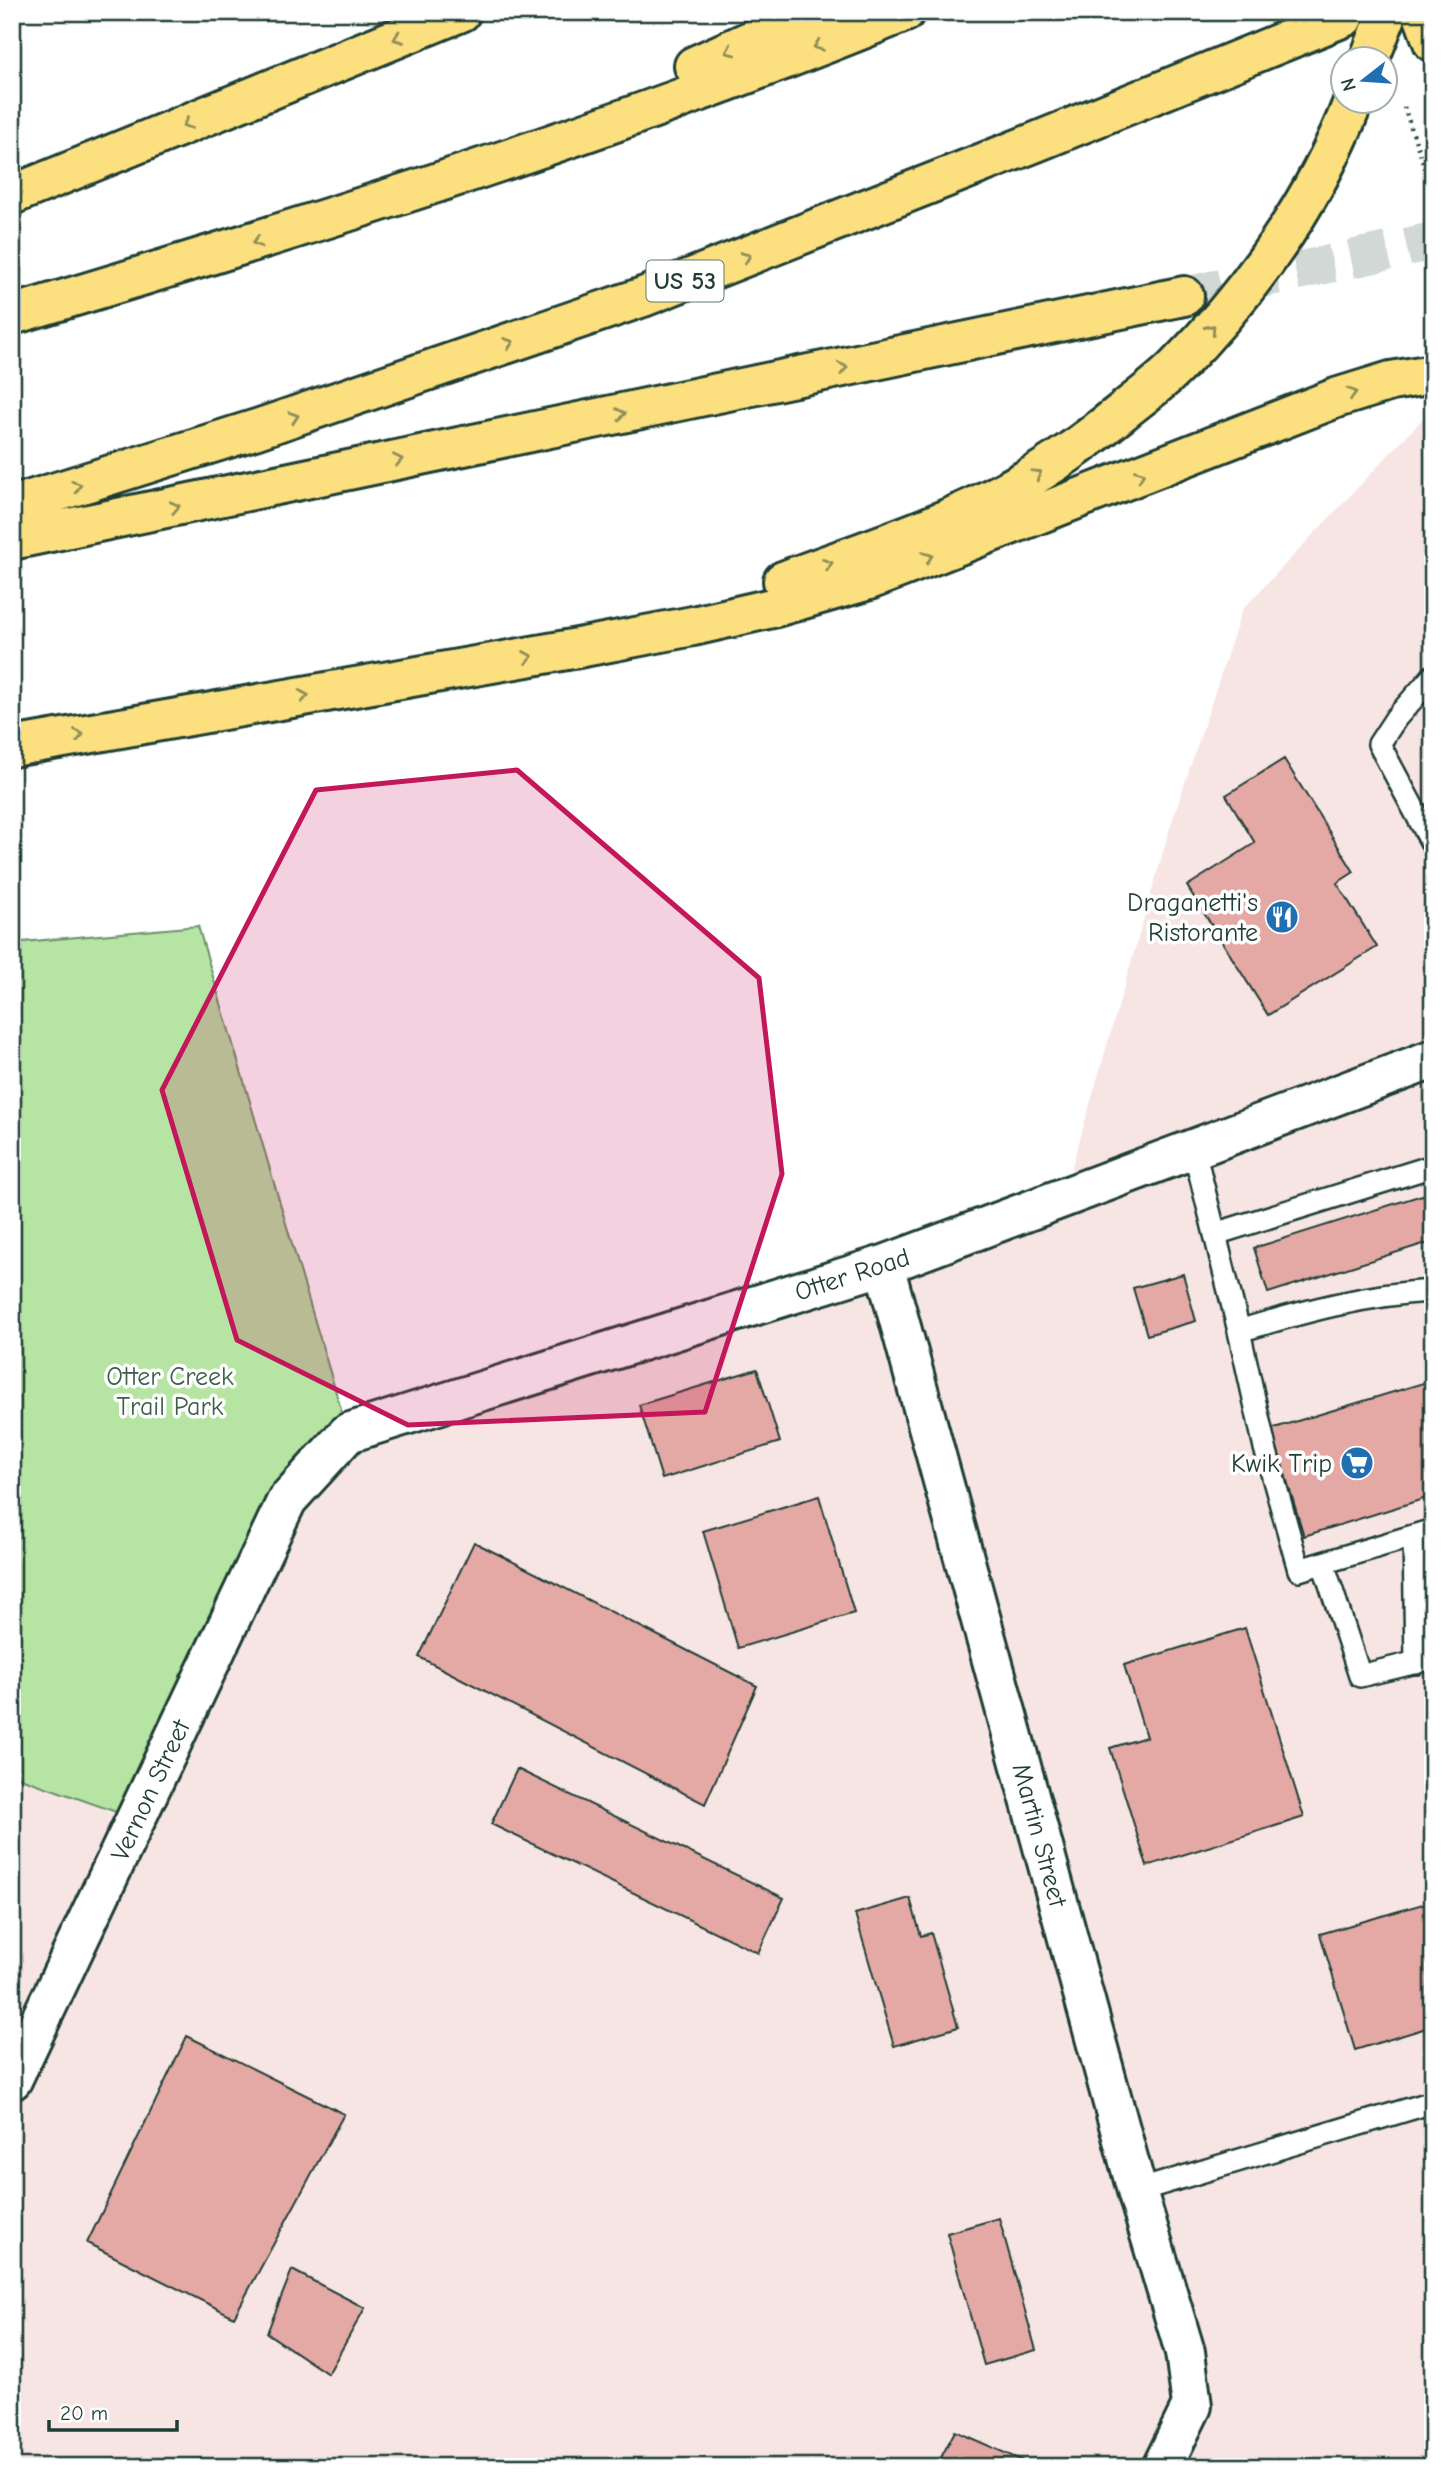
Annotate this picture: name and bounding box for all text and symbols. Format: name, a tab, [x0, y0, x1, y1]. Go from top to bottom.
one-way arrow	[392, 30, 405, 44]
one-way arrow	[813, 37, 825, 51]
one-way arrow	[724, 43, 737, 57]
north arrow	[1330, 46, 1400, 116]
text: N	[1336, 76, 1361, 94]
one-way arrow	[182, 115, 194, 129]
one-way arrow	[251, 233, 263, 248]
one-way arrow	[740, 252, 752, 266]
road number: US 53	[646, 260, 724, 302]
one-way arrow	[1202, 324, 1215, 337]
one-way arrow	[503, 337, 515, 351]
one-way arrow	[837, 361, 849, 376]
one-way arrow	[1345, 387, 1358, 401]
one-way arrow	[615, 408, 627, 423]
one-way arrow	[288, 410, 300, 425]
one-way arrow	[392, 454, 404, 469]
one-way arrow	[1029, 469, 1042, 482]
one-way arrow	[1133, 469, 1145, 483]
one-way arrow	[71, 479, 83, 494]
one-way arrow	[169, 501, 181, 516]
one-way arrow	[921, 552, 933, 566]
one-way arrow	[822, 558, 834, 572]
one-way arrow	[522, 650, 534, 665]
one-way arrow	[298, 689, 309, 704]
one-way arrow	[74, 728, 85, 743]
place label: Draganetti's Ristorante	[1127, 888, 1258, 948]
restaurant icon: Draganetti's Ristorante	[1263, 898, 1301, 936]
street label: Otter Road	[791, 1242, 914, 1308]
park label: Otter Creek Trail Park	[106, 1362, 234, 1422]
supermarket icon: Kwik Trip	[1338, 1444, 1376, 1482]
place label: Kwik Trip	[1231, 1449, 1332, 1479]
street label: Vernon Street	[105, 1714, 197, 1866]
street label: Martin Street	[1006, 1760, 1073, 1912]
scale bar	[49, 2388, 177, 2432]
text: 20 m	[60, 2401, 108, 2425]

